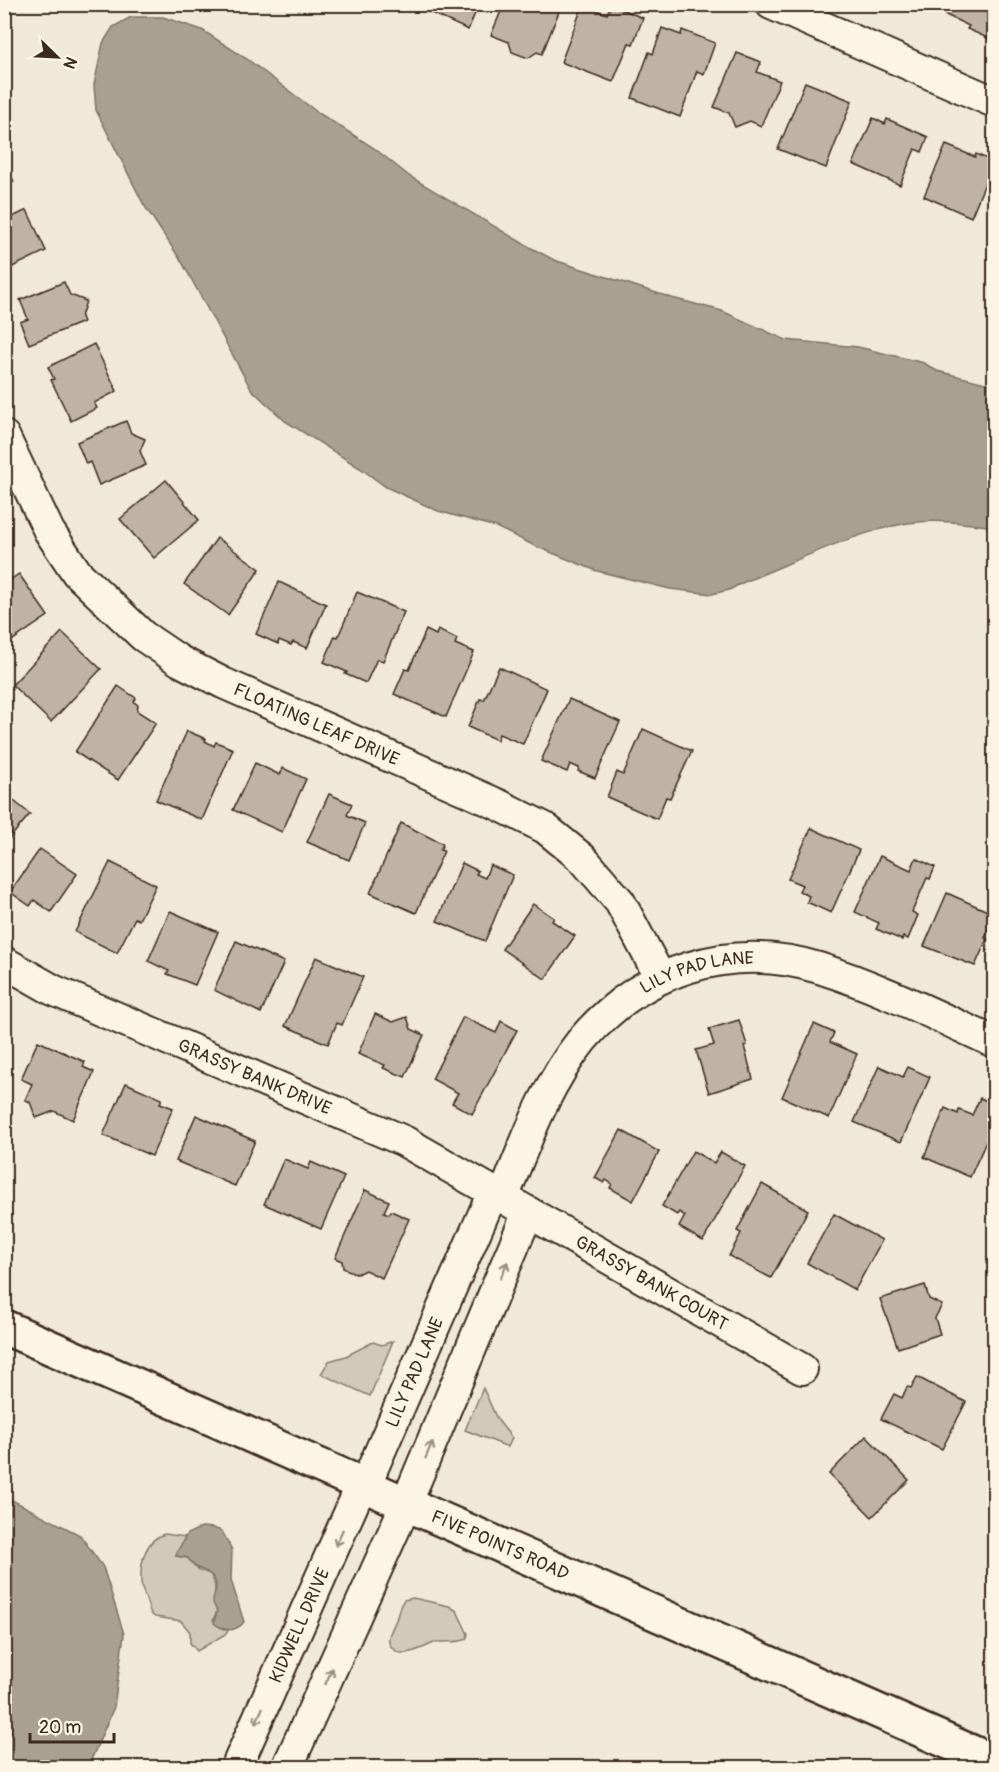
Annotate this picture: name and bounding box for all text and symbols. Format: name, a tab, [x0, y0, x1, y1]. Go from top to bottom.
north arrow	[27, 27, 87, 87]
text: N	[58, 54, 81, 72]
street label: FLOATING LEAF DRIVE	[230, 678, 403, 771]
street label: LILY PAD LANE	[636, 947, 754, 999]
street label: GRASSY BANK DRIVE	[174, 1034, 335, 1120]
street label: GRASSY BANK COURT	[571, 1230, 732, 1336]
one-way arrow	[499, 1261, 510, 1280]
street label: LILY PAD LANE	[381, 1314, 449, 1431]
one-way arrow	[424, 1441, 435, 1460]
street label: FIVE POINTS ROAD	[428, 1505, 572, 1586]
one-way arrow	[332, 1528, 344, 1546]
street label: KIDWELL DRIVE	[264, 1565, 335, 1687]
one-way arrow	[323, 1667, 335, 1685]
scale bar	[30, 1706, 114, 1744]
one-way arrow	[253, 1706, 264, 1724]
text: 20 m	[39, 1716, 81, 1739]

